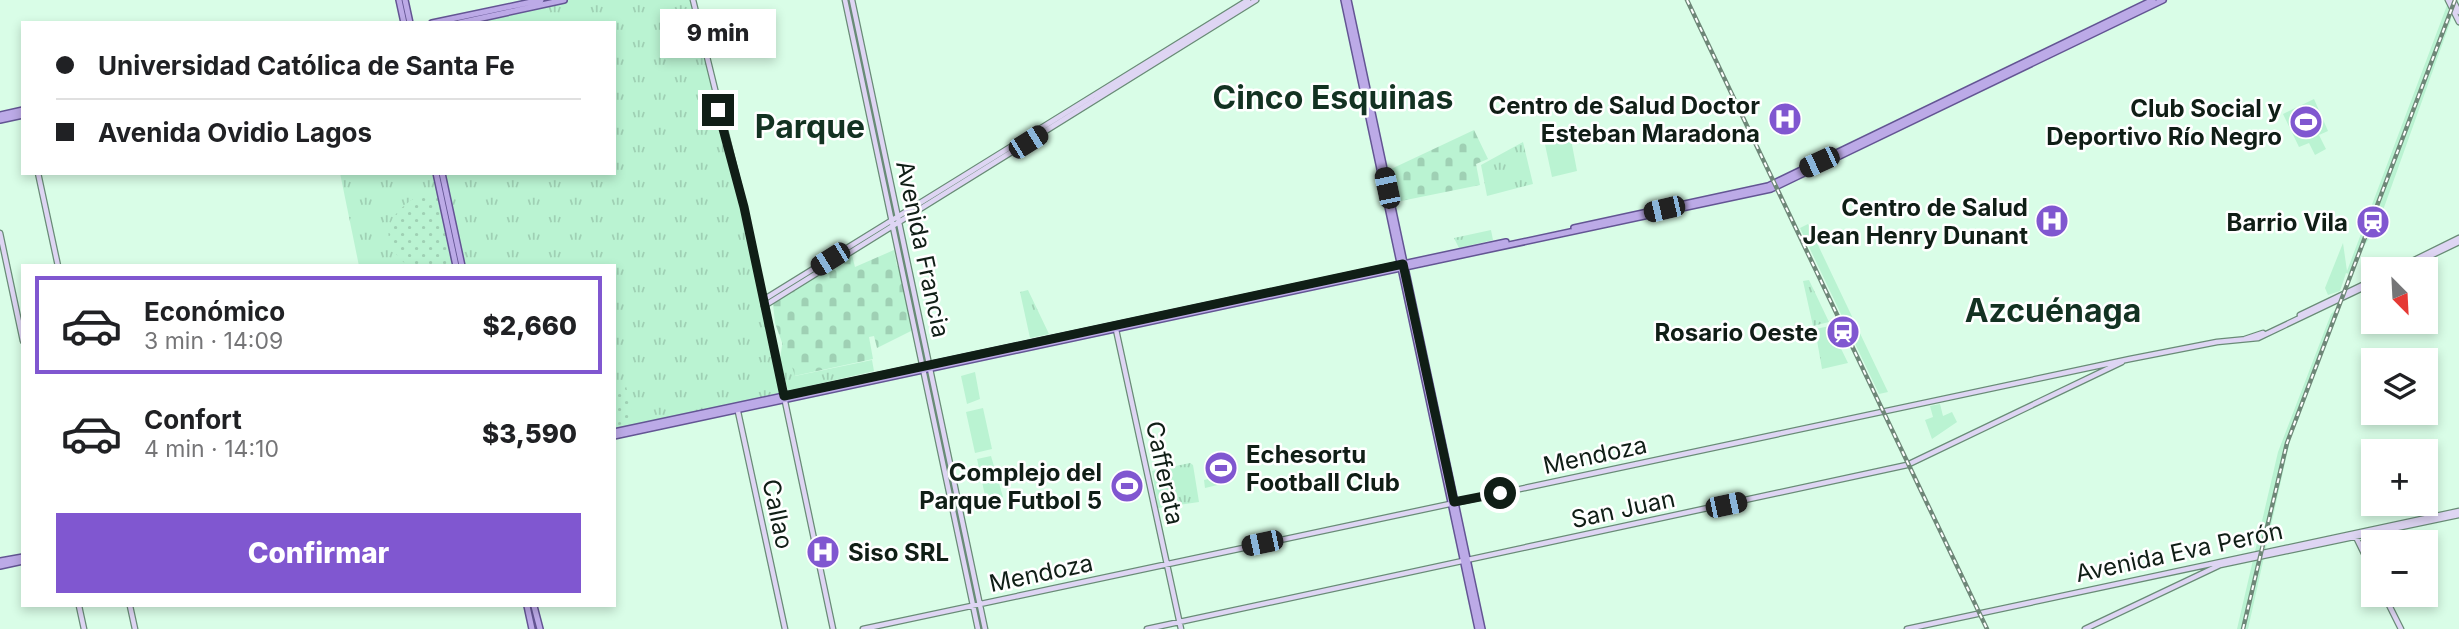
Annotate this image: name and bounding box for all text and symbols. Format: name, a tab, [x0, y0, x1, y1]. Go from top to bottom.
callout: 9 min	[660, 8, 776, 57]
text: 9 min	[687, 19, 749, 47]
text: Universidad Católica de Santa Fe	[98, 50, 515, 81]
district label: Cinco Esquinas	[1213, 78, 1453, 117]
place label: Centro de Salud Doctor Esteban Maradona	[1488, 91, 1760, 148]
route end	[702, 94, 734, 126]
place label: Club Social y Deportivo Río Negro	[2046, 94, 2283, 151]
hospital icon: Centro de Salud Doctor Esteban Maradona	[1766, 100, 1804, 138]
sports icon: Club Social y Deportivo Río Negro	[2287, 103, 2325, 141]
district label: Parque	[755, 107, 865, 146]
text: Avenida Ovidio Lagos	[98, 117, 372, 148]
car	[1005, 122, 1052, 162]
car	[1796, 144, 1843, 180]
street label: Avenida Francia	[890, 158, 956, 340]
car	[1373, 165, 1402, 211]
place label: Centro de Salud Jean Henry Dunant	[1803, 193, 2028, 250]
car	[1642, 194, 1687, 224]
hospital icon: Centro de Salud Jean Henry Dunant	[2033, 202, 2071, 240]
station icon: Barrio Vila	[2354, 203, 2392, 241]
place label: Barrio Vila	[2227, 208, 2348, 237]
car	[807, 239, 854, 279]
north arrow	[2361, 257, 2438, 334]
map controls	[2361, 257, 2438, 607]
district label: Azcuénaga	[1965, 291, 2141, 330]
icon: car	[60, 294, 123, 357]
text: Económico	[144, 296, 285, 327]
text: $2,660	[482, 310, 577, 341]
station icon: Rosario Oeste	[1824, 313, 1862, 351]
place label: Rosario Oeste	[1655, 318, 1818, 347]
text: 3 min · 14:09	[144, 327, 283, 355]
button: layers	[2361, 348, 2438, 425]
icon: car	[60, 402, 123, 465]
text: Confort	[144, 404, 242, 435]
text: $3,590	[482, 418, 577, 449]
street label: Cafferata	[1140, 419, 1190, 527]
street label: Mendoza	[1540, 430, 1650, 480]
text: 4 min · 14:10	[144, 435, 279, 463]
button: +	[2361, 439, 2438, 516]
place label: Echesortu Football Club	[1246, 440, 1400, 497]
sports icon: Echesortu Football Club	[1202, 449, 1240, 487]
place label: Complejo del Parque Futbol 5	[919, 458, 1102, 515]
sports icon: Complejo del Parque Futbol 5	[1108, 467, 1146, 505]
street label: Callao	[756, 477, 800, 551]
route start	[1484, 477, 1516, 509]
street label: San Juan	[1568, 484, 1678, 534]
car	[1704, 490, 1749, 520]
button: Confirmar	[56, 513, 581, 593]
street label: Avenida Eva Perón	[2073, 516, 2285, 588]
car	[1240, 528, 1285, 558]
button: −	[2361, 530, 2438, 607]
hospital icon: Siso SRL	[804, 533, 842, 571]
place label: Siso SRL	[848, 538, 949, 567]
street label: Mendoza	[986, 548, 1096, 598]

